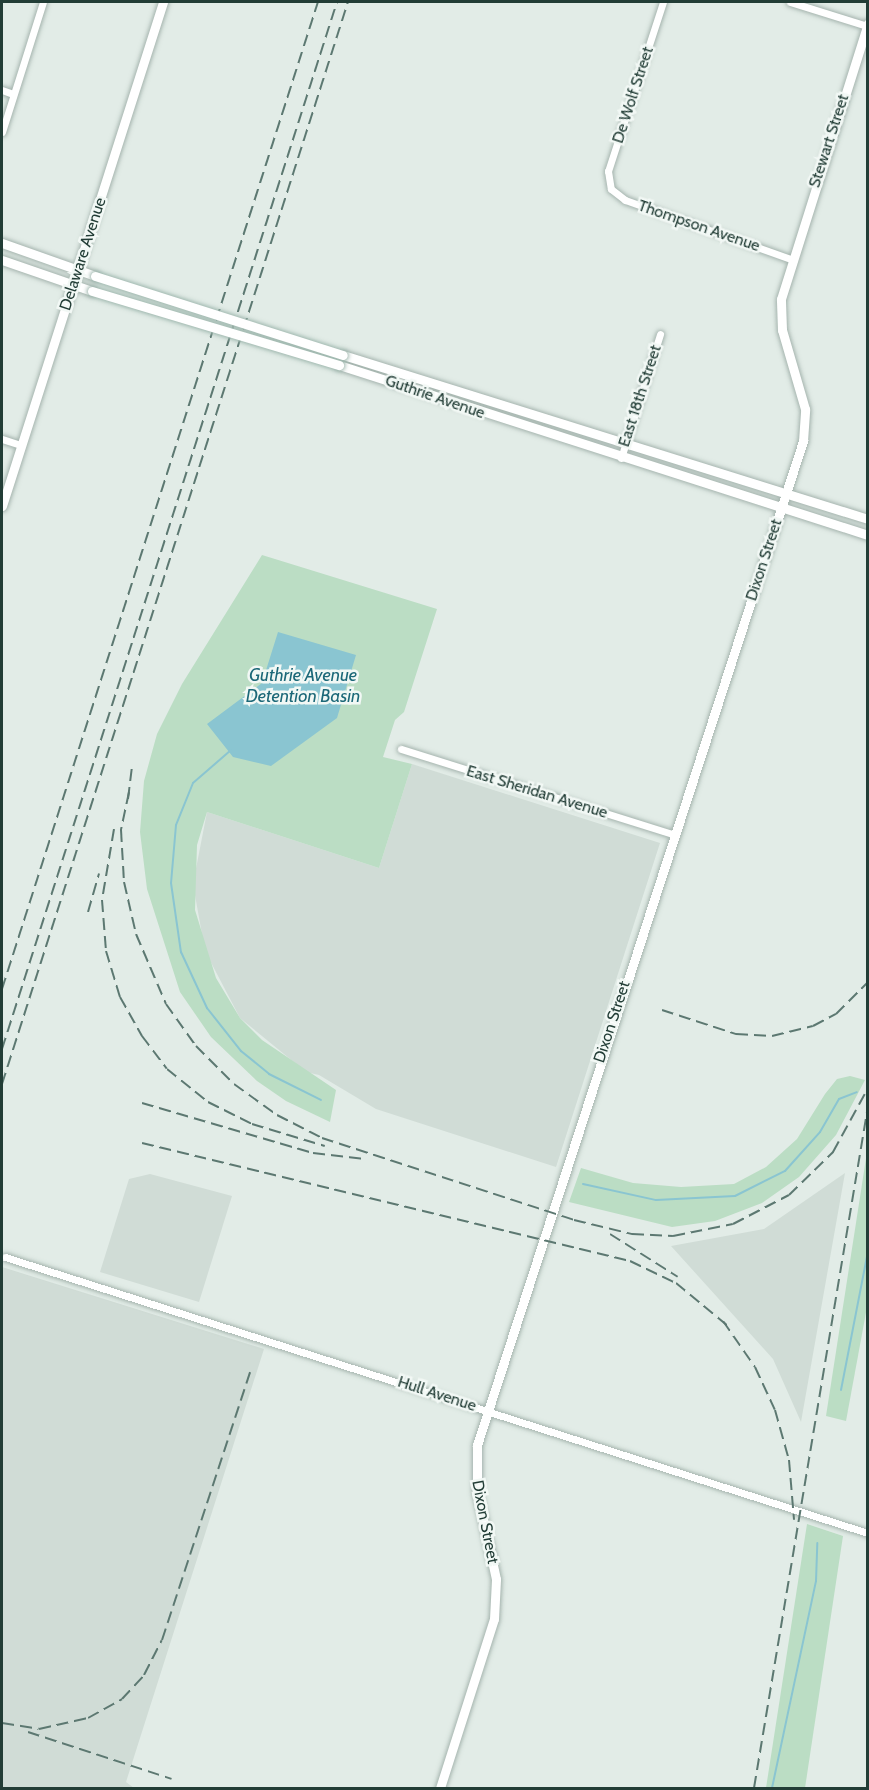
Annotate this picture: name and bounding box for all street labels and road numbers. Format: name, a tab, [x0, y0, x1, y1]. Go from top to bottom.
street label: De Wolf Street	[608, 44, 658, 146]
street label: Stewart Street	[805, 92, 853, 190]
street label: Delaware Avenue	[56, 195, 110, 313]
street label: Thompson Avenue	[636, 196, 762, 256]
street label: East 18th Street	[615, 343, 665, 449]
street label: Guthrie Avenue	[383, 371, 487, 423]
street label: Dixon Street	[742, 517, 786, 603]
street label: East Sheridan Avenue	[464, 761, 610, 823]
street label: Dixon Street	[590, 979, 634, 1065]
street label: Hull Avenue	[395, 1372, 479, 1416]
street label: Dixon Street	[467, 1479, 503, 1565]

